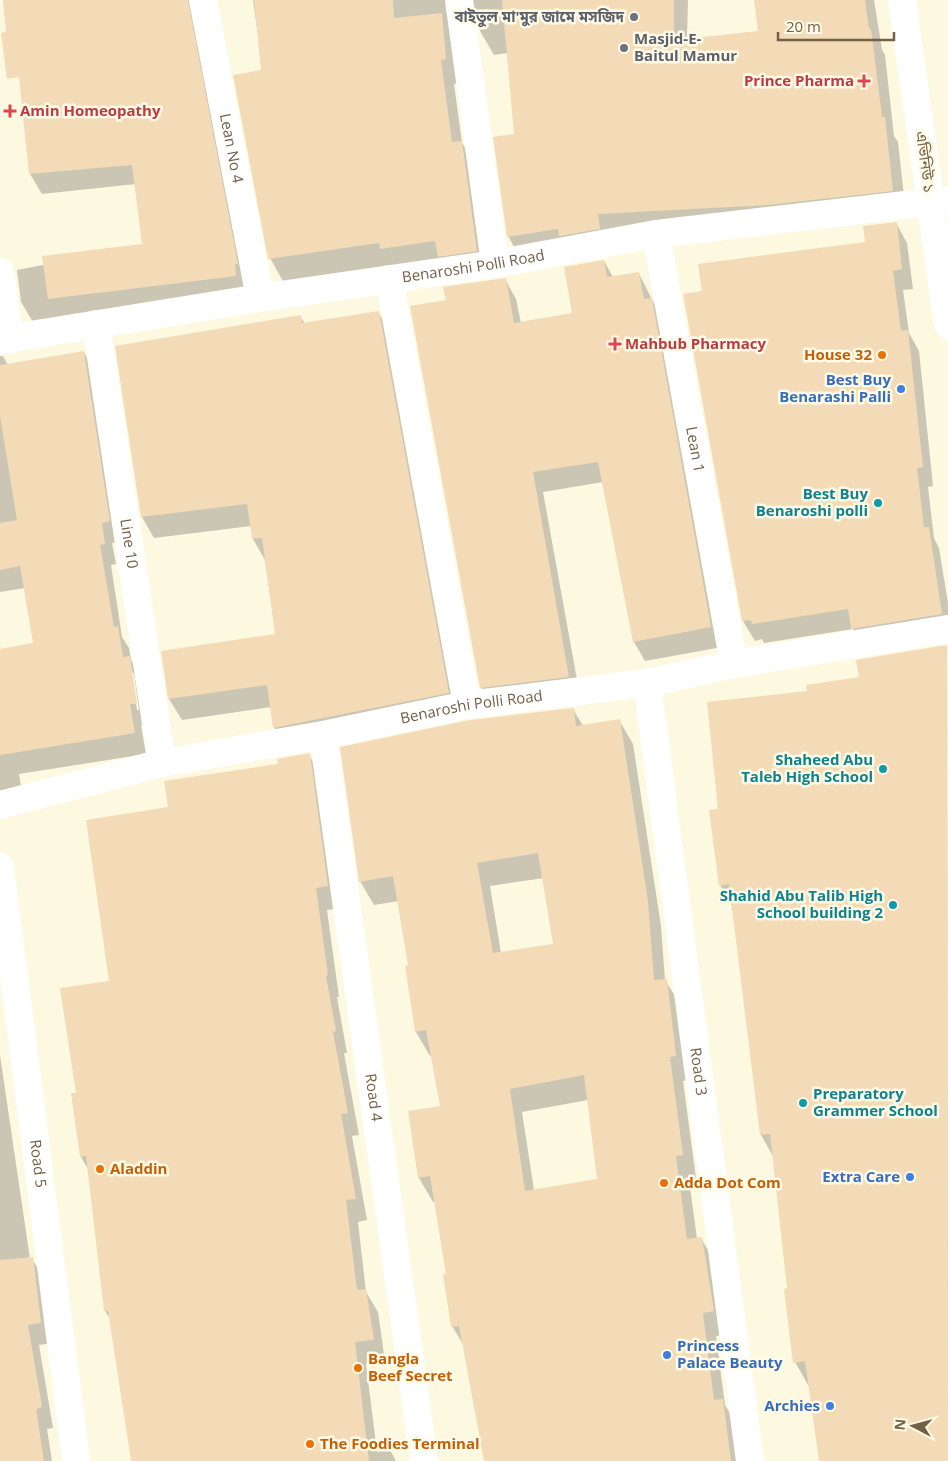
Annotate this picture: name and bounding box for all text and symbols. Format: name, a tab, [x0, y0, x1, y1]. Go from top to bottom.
place label: বাইতুল মা'মুর জামে মসজিদ	[453, 6, 624, 28]
scale bar	[778, 10, 894, 42]
marker: বাইতুল মা'মুর জামে মসজিদ	[628, 11, 640, 23]
text: 20 m	[786, 16, 821, 36]
place label: Masjid-E- Baitul Mamur	[634, 28, 737, 65]
marker: Masjid-E- Baitul Mamur	[618, 42, 630, 54]
place label: Prince Pharma	[744, 70, 854, 90]
marker: Prince Pharma	[858, 75, 870, 87]
place label: Amin Homeopathy	[20, 100, 161, 120]
marker: Amin Homeopathy	[4, 105, 16, 117]
street label: Lean No 4	[216, 112, 249, 185]
street label: এভিনিউ ১	[912, 130, 940, 194]
street label: Benaroshi Polli Road	[401, 244, 546, 286]
place label: Mahbub Pharmacy	[625, 333, 766, 353]
marker: Mahbub Pharmacy	[609, 338, 621, 350]
place label: House 32	[804, 344, 872, 364]
marker: House 32	[876, 349, 888, 361]
place label: Best Buy Benarashi Palli	[779, 369, 891, 406]
marker: Best Buy Benarashi Palli	[895, 383, 907, 395]
street label: Lean 1	[682, 425, 710, 474]
place label: Best Buy Benaroshi polli	[756, 483, 868, 520]
marker: Best Buy Benaroshi polli	[872, 497, 884, 509]
street label: Line 10	[116, 517, 144, 570]
street label: Benaroshi Polli Road	[398, 685, 544, 728]
place label: Shaheed Abu Taleb High School	[741, 749, 873, 786]
marker: Shaheed Abu Taleb High School	[877, 763, 889, 775]
place label: Shahid Abu Talib High School building 2	[720, 885, 883, 922]
marker: Shahid Abu Talib High School building 2	[887, 899, 899, 911]
street label: Road 3	[686, 1046, 713, 1097]
street label: Road 4	[361, 1072, 388, 1123]
place label: Preparatory Grammer School	[813, 1083, 938, 1120]
marker: Preparatory Grammer School	[797, 1097, 809, 1109]
street label: Road 5	[26, 1138, 52, 1189]
place label: Aladdin	[110, 1158, 167, 1178]
marker: Aladdin	[94, 1163, 106, 1175]
place label: Extra Care	[822, 1166, 900, 1186]
marker: Extra Care	[904, 1171, 916, 1183]
place label: Adda Dot Com	[674, 1172, 781, 1192]
marker: Adda Dot Com	[658, 1177, 670, 1189]
place label: Princess Palace Beauty	[677, 1335, 783, 1372]
place label: Bangla Beef Secret	[368, 1348, 453, 1385]
marker: Princess Palace Beauty	[661, 1349, 673, 1361]
marker: Bangla Beef Secret	[352, 1362, 364, 1374]
place label: Archies	[764, 1395, 820, 1415]
marker: Archies	[824, 1400, 836, 1412]
north arrow	[888, 1401, 938, 1451]
text: N	[890, 1418, 910, 1431]
place label: The Foodies Terminal	[320, 1433, 480, 1453]
marker: The Foodies Terminal	[304, 1438, 316, 1450]

